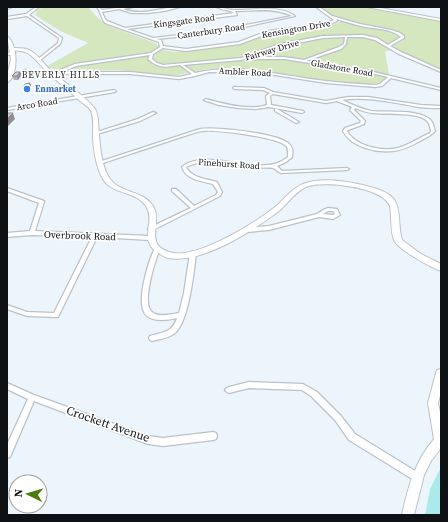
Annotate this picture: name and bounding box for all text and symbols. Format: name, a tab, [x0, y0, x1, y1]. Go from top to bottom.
street label: Kingsgate Road	[153, 11, 215, 31]
street label: Kensington Drive	[261, 17, 332, 41]
street label: Canterbury Road	[176, 20, 246, 42]
street label: Fairway Drive	[244, 36, 301, 63]
street label: Gladstone Road	[310, 57, 374, 79]
street label: Ambler Road	[218, 65, 272, 79]
district label: BEVERLY HILLS	[22, 69, 100, 81]
place label: Enmarket	[35, 83, 77, 95]
marker: Enmarket	[22, 84, 32, 94]
street label: Arco Road	[16, 95, 58, 113]
street label: Pinehurst Road	[198, 156, 260, 172]
street label: Overbrook Road	[44, 228, 117, 243]
street label: Crockett Avenue	[64, 402, 152, 446]
north arrow	[8, 474, 48, 514]
text: N	[11, 489, 26, 498]

